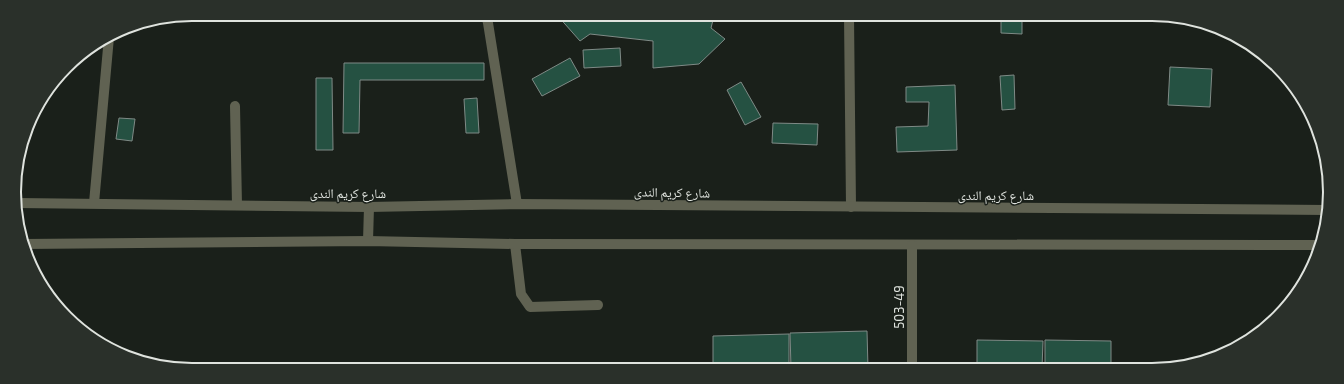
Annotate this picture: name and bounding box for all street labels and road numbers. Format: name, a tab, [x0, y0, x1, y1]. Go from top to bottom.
street label: شارع كريم الندى	[634, 183, 710, 203]
street label: شارع كريم الندى	[310, 185, 386, 203]
street label: شارع كريم الندى	[958, 187, 1034, 205]
street label: 503-49	[891, 285, 907, 329]

